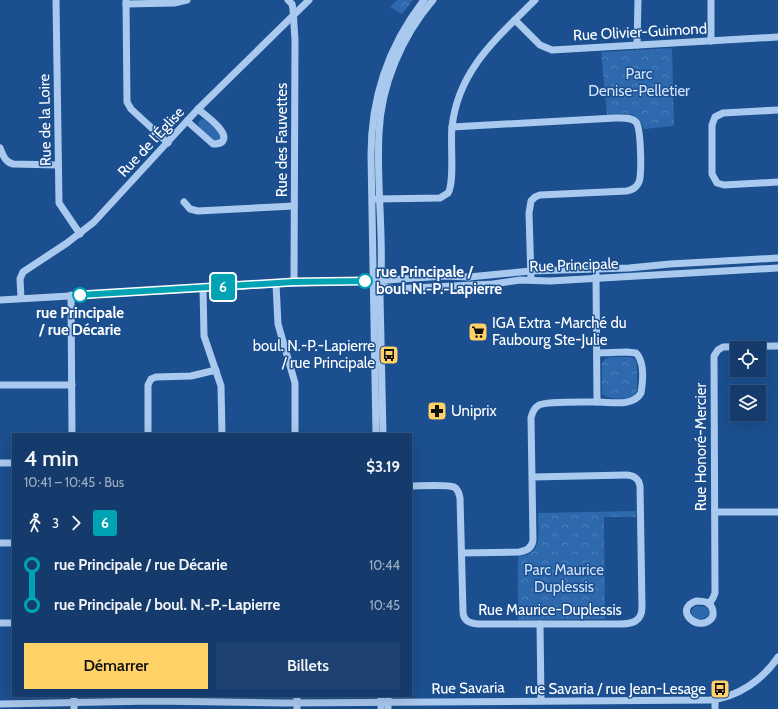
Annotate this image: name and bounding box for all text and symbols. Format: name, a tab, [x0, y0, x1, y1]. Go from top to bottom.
street label: Rue Olivier-Guimond	[573, 20, 707, 44]
park label: Parc Denise-Pelletier	[588, 65, 690, 100]
street label: Rue de la Loire	[35, 73, 55, 166]
street label: Rue des Fauvettes	[273, 83, 291, 197]
street label: Rue de l'Église	[113, 102, 188, 181]
street label: Rue Principale	[529, 254, 619, 276]
place label: rue Principale / boul. N.-P.-Lapierre	[376, 263, 502, 298]
marker: rue Principale / boul. N.-P.-Lapierre	[357, 273, 373, 289]
line badge: 6	[210, 274, 236, 300]
text: 6	[219, 278, 227, 296]
marker: rue Principale / rue Décarie	[72, 287, 88, 303]
place label: rue Principale / rue Décarie	[36, 304, 124, 339]
place label: IGA Extra -Marché du Faubourg Ste-Julie	[492, 314, 627, 349]
supermarket icon: IGA Extra -Marché du Faubourg Ste-Julie	[467, 321, 489, 343]
place label: boul. N.-P.-Lapierre / rue Principale	[253, 337, 375, 372]
map controls	[730, 341, 766, 421]
button: locate	[730, 341, 766, 377]
bus stop icon: boul. N.-P.-Lapierre / rue Principale	[378, 344, 400, 366]
street label: Rue Honoré-Mercier	[692, 383, 710, 511]
button: layers	[730, 385, 766, 421]
pharmacy icon: Uniprix	[426, 400, 448, 422]
place label: Uniprix	[451, 402, 497, 420]
text: 4 min	[24, 445, 79, 472]
text: $3.19	[366, 458, 400, 476]
text: 10:41 – 10:45 · Bus	[24, 474, 124, 490]
icon: walk	[24, 512, 46, 534]
icon: forward	[65, 512, 87, 534]
text: 6	[101, 514, 109, 532]
text: 3	[52, 515, 59, 531]
text: rue Principale / rue Décarie	[54, 556, 228, 574]
text: 10:44	[369, 557, 400, 573]
park label: Parc Maurice Duplessis	[524, 561, 604, 596]
text: rue Principale / boul. N.-P.-Lapierre	[54, 596, 280, 614]
text: 10:45	[369, 597, 400, 613]
street label: Rue Maurice-Duplessis	[478, 601, 622, 619]
button: Démarrer	[24, 643, 208, 689]
button: Billets	[216, 643, 400, 689]
street label: Rue Savaria	[431, 678, 505, 698]
bus stop icon: rue Savaria / rue Jean-Lesage	[709, 678, 731, 700]
place label: rue Savaria / rue Jean-Lesage	[525, 680, 706, 698]

